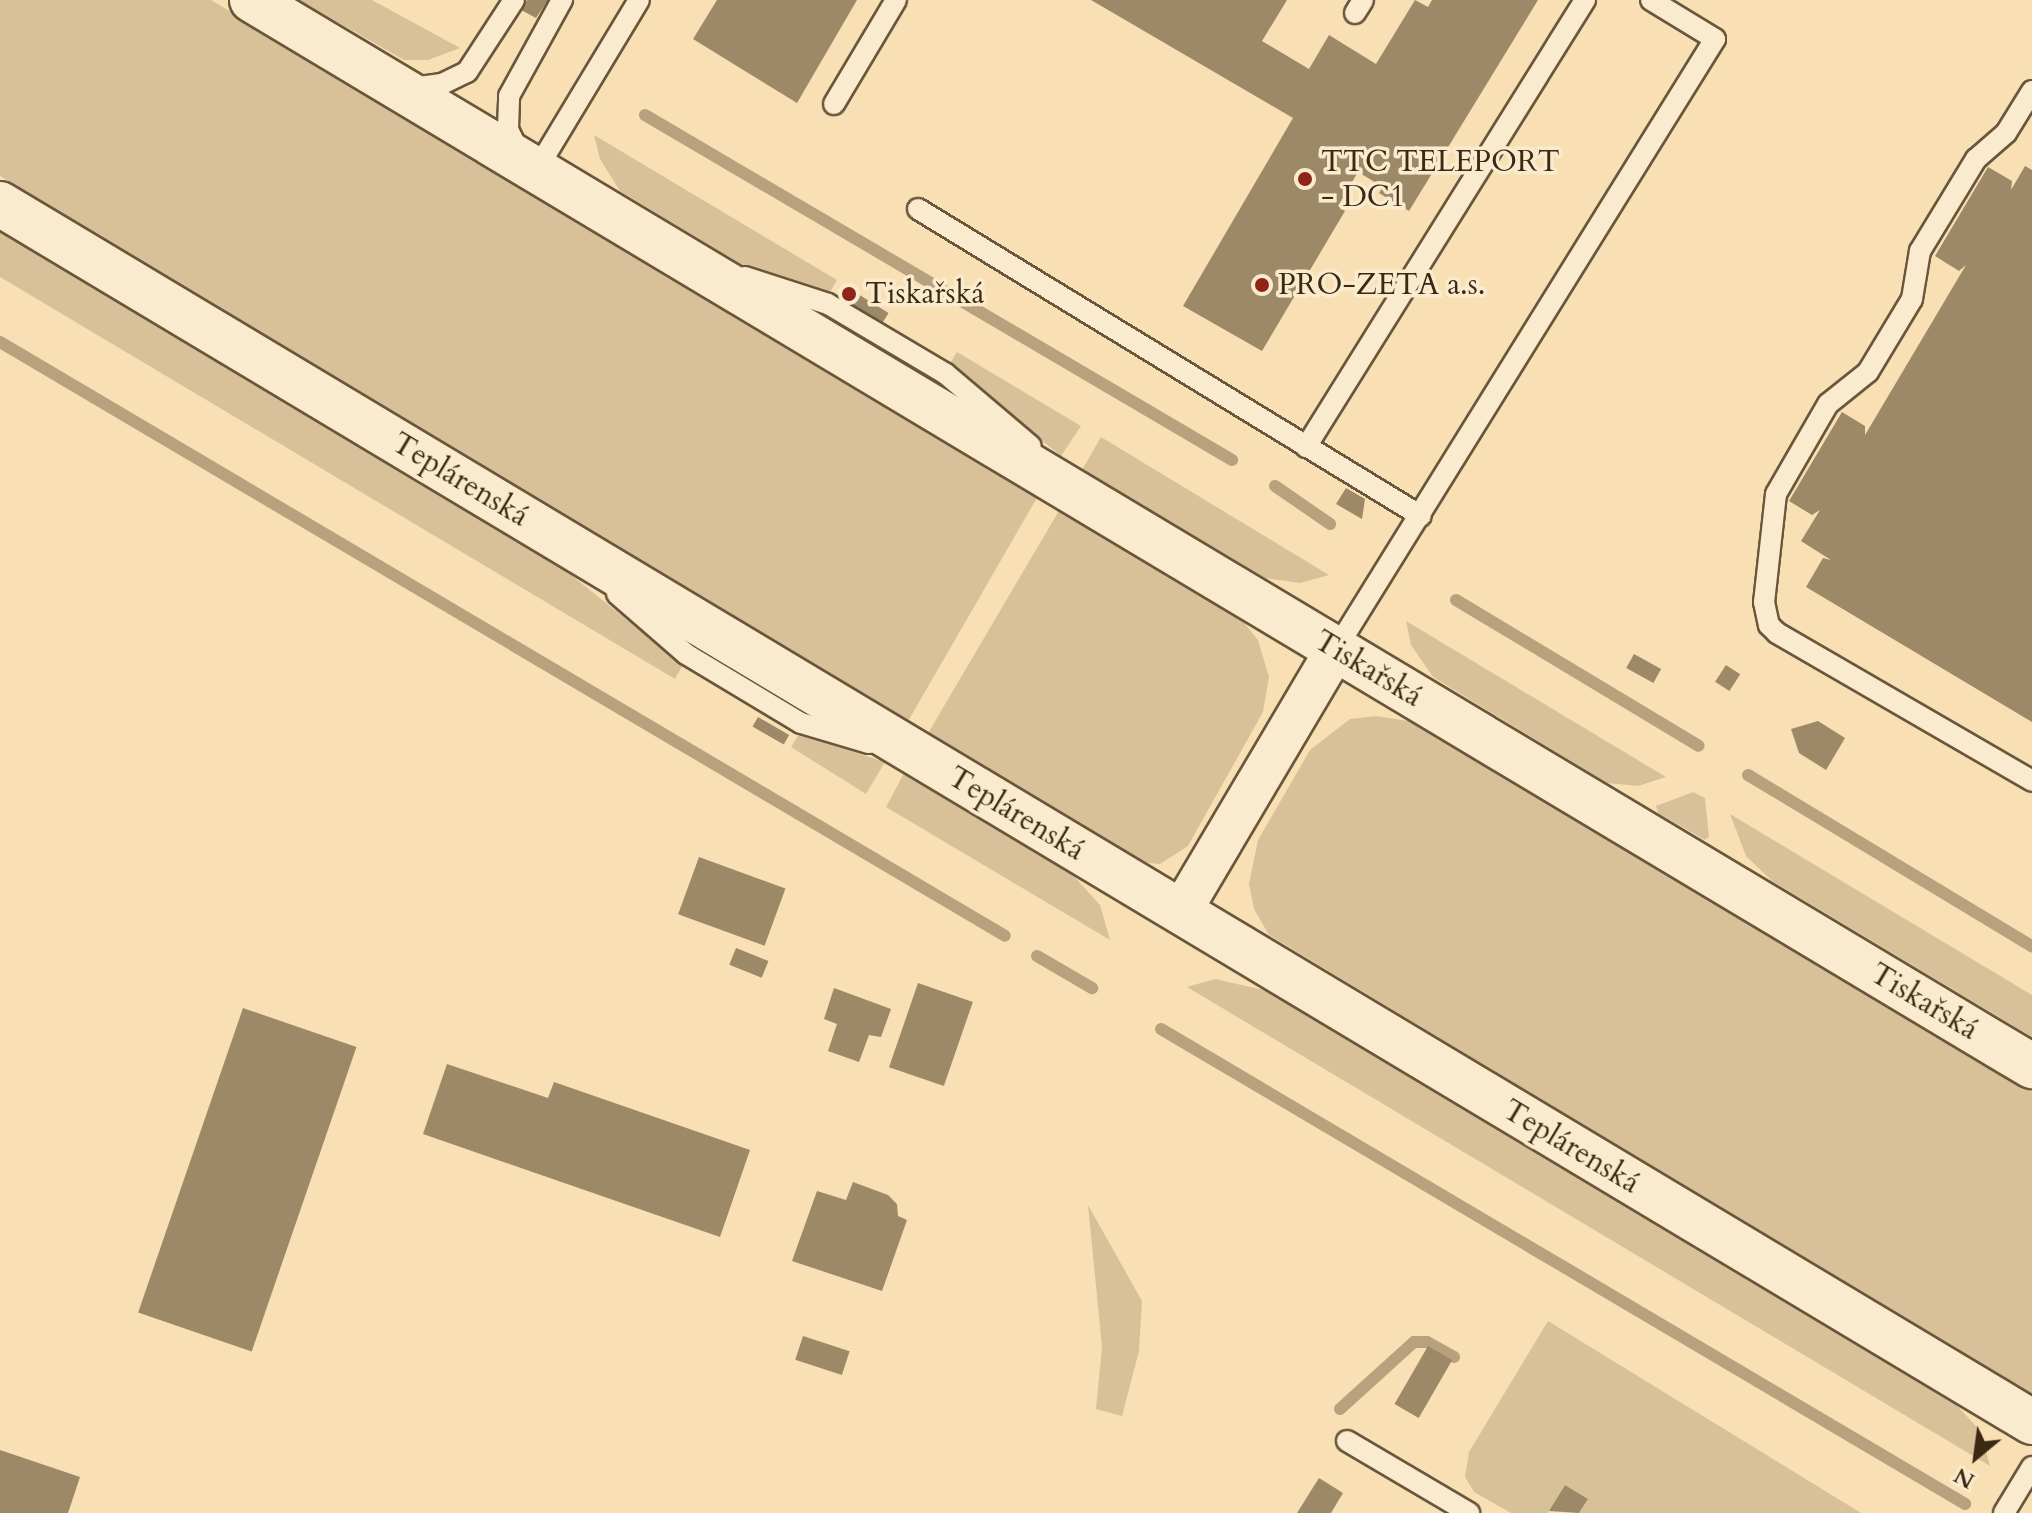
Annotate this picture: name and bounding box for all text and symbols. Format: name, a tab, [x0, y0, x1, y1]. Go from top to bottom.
place label: TTC TELEPORT - DC1	[1321, 144, 1560, 214]
marker: TTC TELEPORT - DC1	[1296, 170, 1314, 188]
place label: PRO-ZETA a.s.	[1278, 267, 1485, 303]
place label: Tiskařská	[865, 276, 984, 312]
marker: PRO-ZETA a.s.	[1253, 276, 1271, 294]
marker: Tiskařská	[840, 285, 858, 303]
street label: Teplárenská	[385, 425, 535, 535]
street label: Tiskařská	[1308, 623, 1428, 715]
street label: Teplárenská	[941, 759, 1091, 869]
street label: Tiskařská	[1864, 956, 1984, 1048]
street label: Teplárenská	[1496, 1092, 1646, 1202]
north arrow	[1936, 1417, 2016, 1497]
text: N	[1949, 1460, 1980, 1496]

